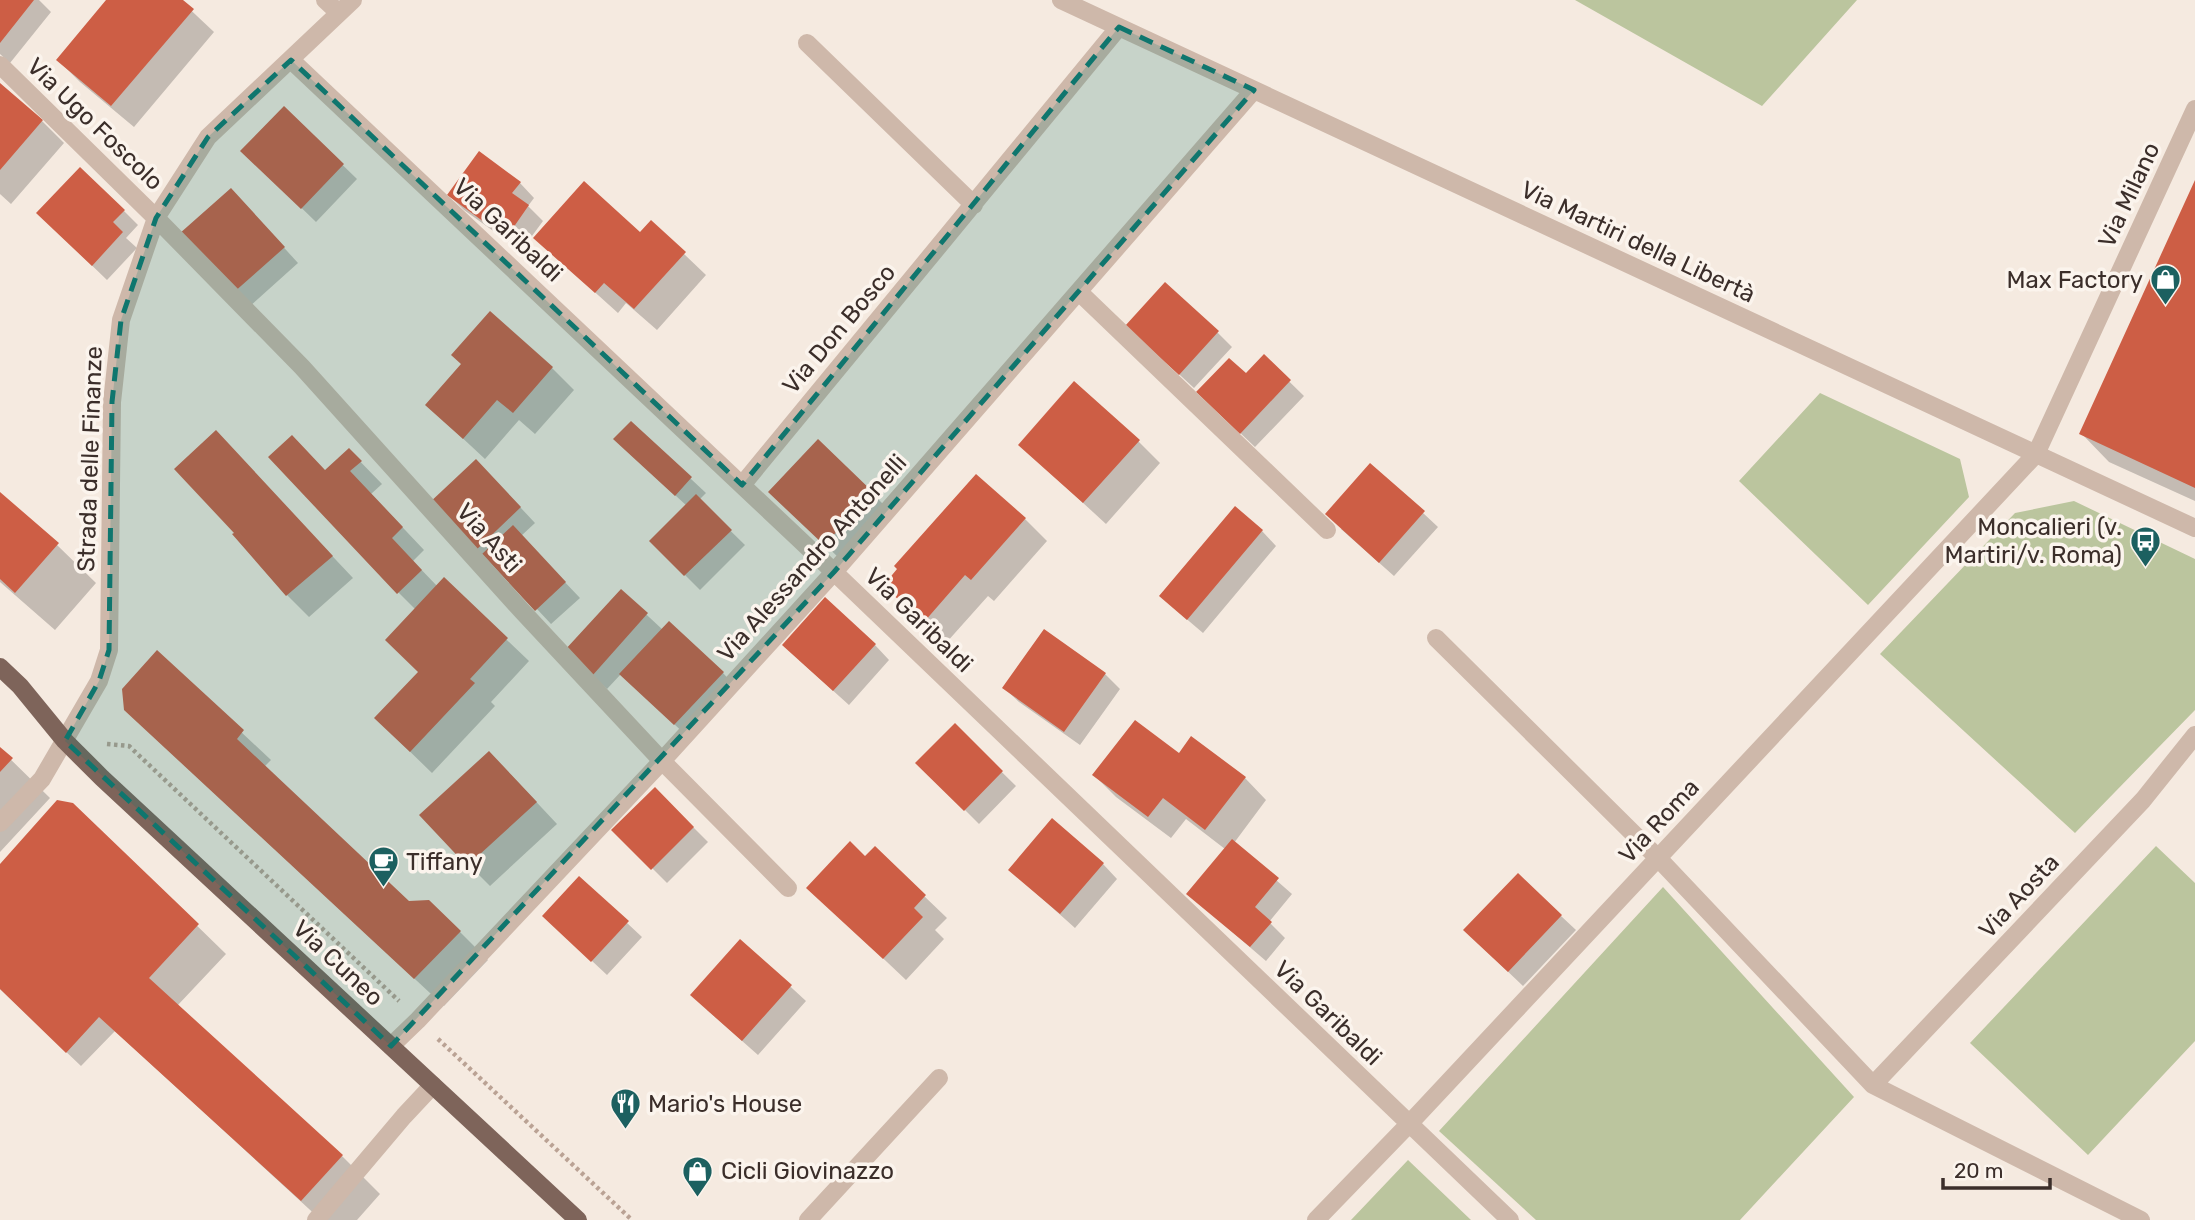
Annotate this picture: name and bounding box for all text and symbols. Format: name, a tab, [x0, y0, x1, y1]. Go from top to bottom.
street label: Via Ugo Foscolo	[21, 52, 169, 196]
street label: Via Milano	[2092, 138, 2166, 252]
street label: Via Garibaldi	[448, 173, 568, 287]
street label: Via Martiri della Libertà	[1516, 175, 1760, 309]
street label: Via Don Bosco	[777, 259, 901, 399]
shop icon: Max Factory	[2149, 263, 2183, 307]
place label: Max Factory	[2007, 266, 2143, 294]
street label: Strada delle Finanze	[72, 345, 108, 573]
street label: Via Alessandro Antonelli	[712, 449, 912, 667]
street label: Via Asti	[451, 498, 527, 578]
place label: Moncalieri (v. Martiri/v. Roma)	[1944, 513, 2122, 569]
bus stop icon: Moncalieri (v. Martiri/v. Roma)	[2128, 524, 2162, 568]
street label: Via Garibaldi	[859, 562, 979, 678]
street label: Via Roma	[1613, 773, 1705, 869]
cafe icon: Tiffany	[366, 845, 400, 889]
place label: Tiffany	[406, 848, 483, 876]
street label: Via Aosta	[1973, 848, 2065, 944]
street label: Via Cuneo	[287, 914, 389, 1012]
street label: Via Garibaldi	[1268, 955, 1388, 1071]
restaurant icon: Mario's House	[608, 1087, 642, 1131]
place label: Mario's House	[648, 1090, 802, 1118]
scale bar	[1943, 1146, 2050, 1190]
shop icon: Cicli Giovinazzo	[681, 1154, 715, 1198]
place label: Cicli Giovinazzo	[721, 1157, 894, 1185]
text: 20 m	[1954, 1158, 2003, 1183]

